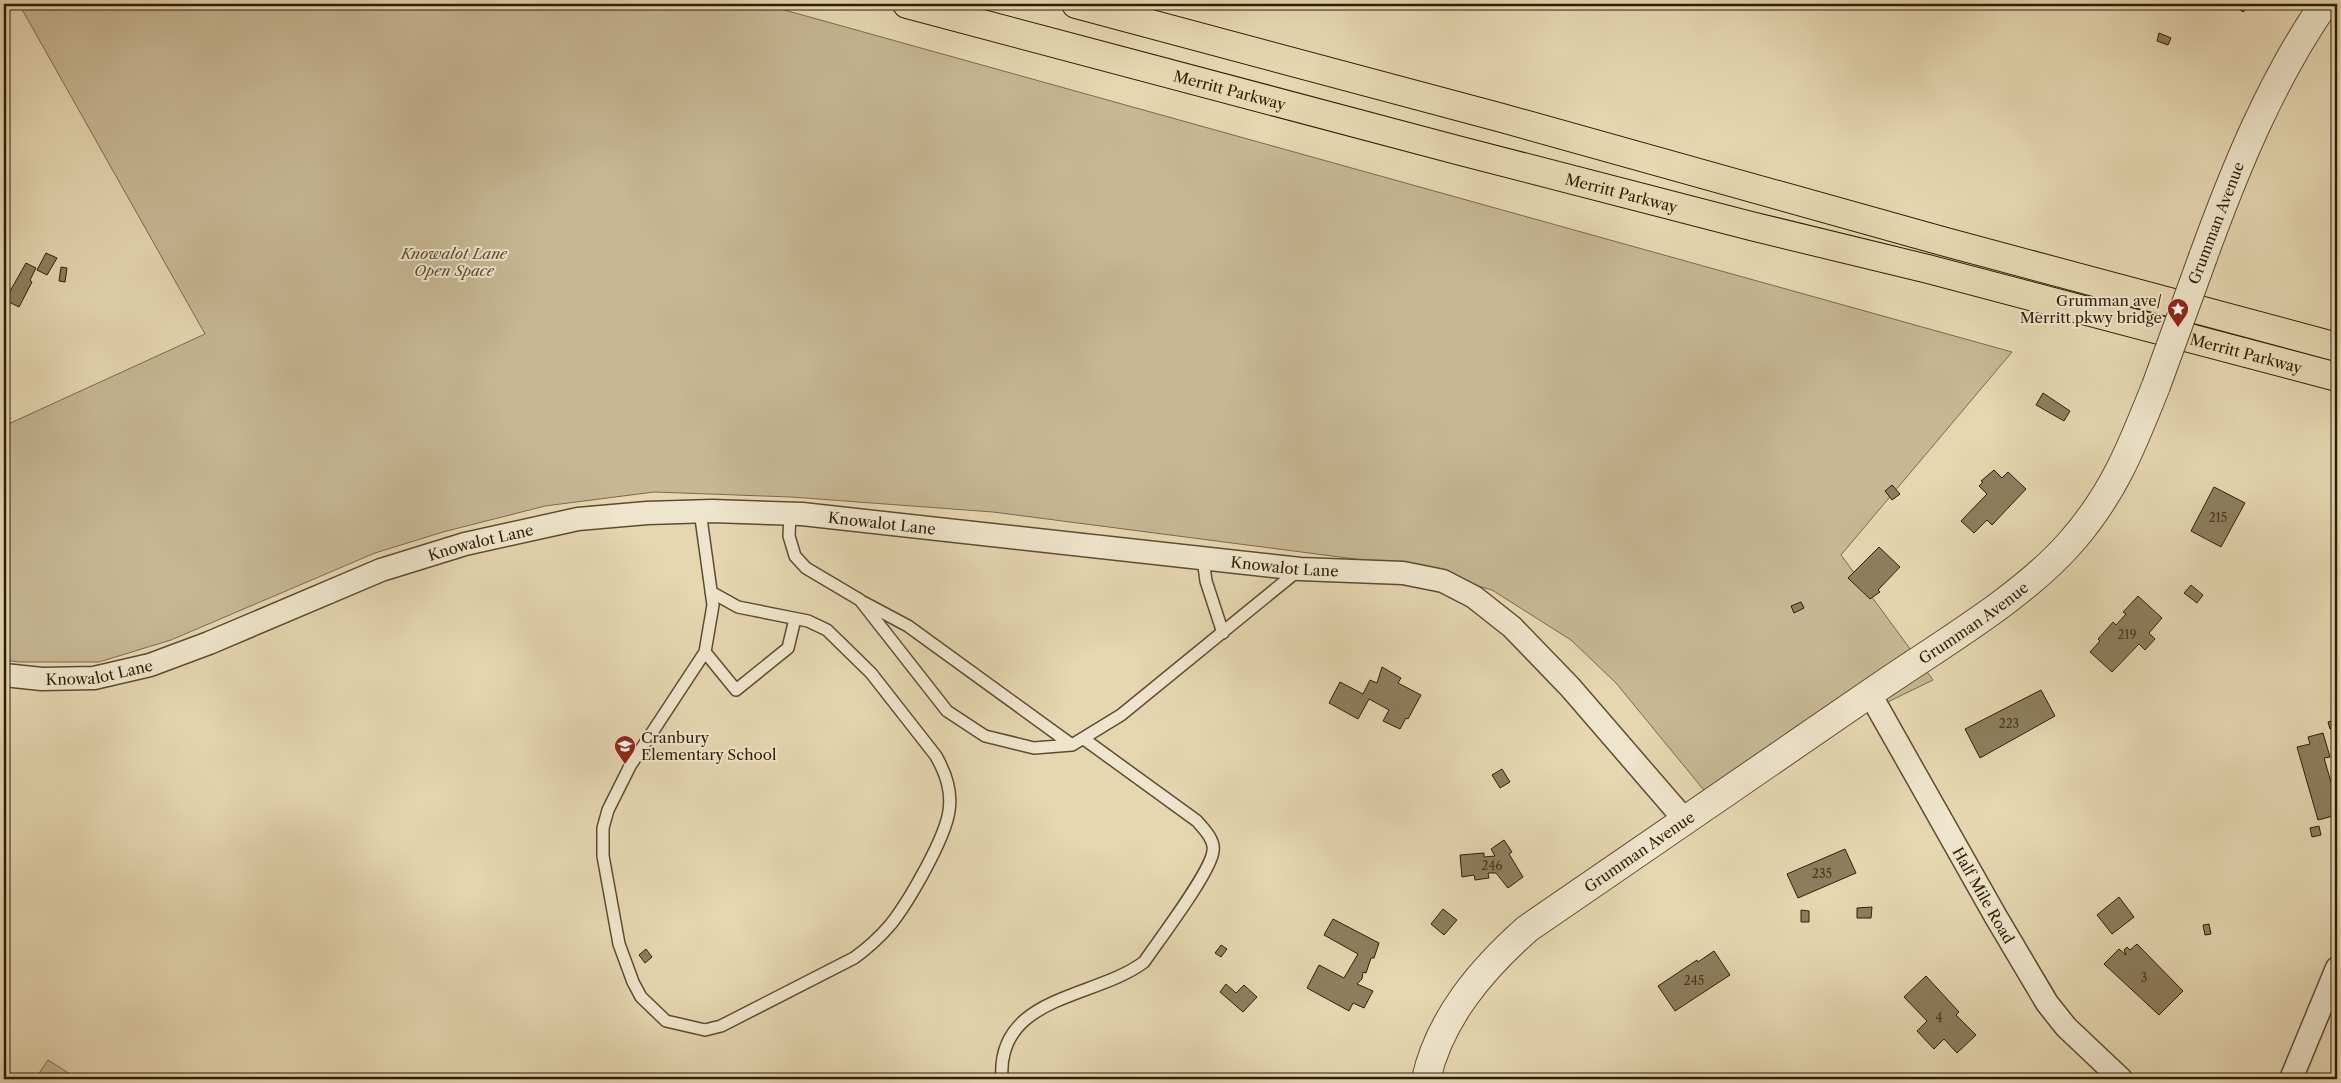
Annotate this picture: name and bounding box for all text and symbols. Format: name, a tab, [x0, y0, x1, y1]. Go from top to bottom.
street label: Merritt Parkway	[1172, 66, 1289, 114]
street label: Grumman Avenue	[2184, 159, 2248, 287]
street label: Merritt Parkway	[1563, 169, 1680, 216]
park label: Knowalot Lane Open Space	[400, 244, 508, 280]
place label: Grumman ave/ Merritt pkwy bridge	[2020, 291, 2162, 327]
place icon: Grumman ave/ Merritt pkwy bridge	[2166, 297, 2190, 328]
street label: Merritt Parkway	[2188, 329, 2305, 377]
street label: Knowalot Lane	[827, 507, 937, 538]
house number: 215	[2209, 510, 2227, 525]
street label: Knowalot Lane	[425, 520, 535, 564]
street label: Knowalot Lane	[1230, 552, 1339, 580]
street label: Grumman Avenue	[1915, 577, 2032, 668]
house number: 219	[2118, 627, 2136, 642]
street label: Knowalot Lane	[45, 655, 155, 688]
house number: 223	[1999, 716, 2019, 731]
place label: Cranbury Elementary School	[641, 728, 777, 764]
school or university icon: Cranbury Elementary School	[613, 734, 637, 765]
street label: Grumman Avenue	[1580, 807, 1698, 896]
street label: Half Mile Road	[1949, 843, 2019, 947]
house number: 246	[1482, 858, 1502, 873]
house number: 235	[1812, 866, 1832, 881]
house number: 3	[2141, 970, 2147, 985]
house number: 245	[1684, 973, 1704, 988]
house number: 4	[1936, 1010, 1943, 1025]

